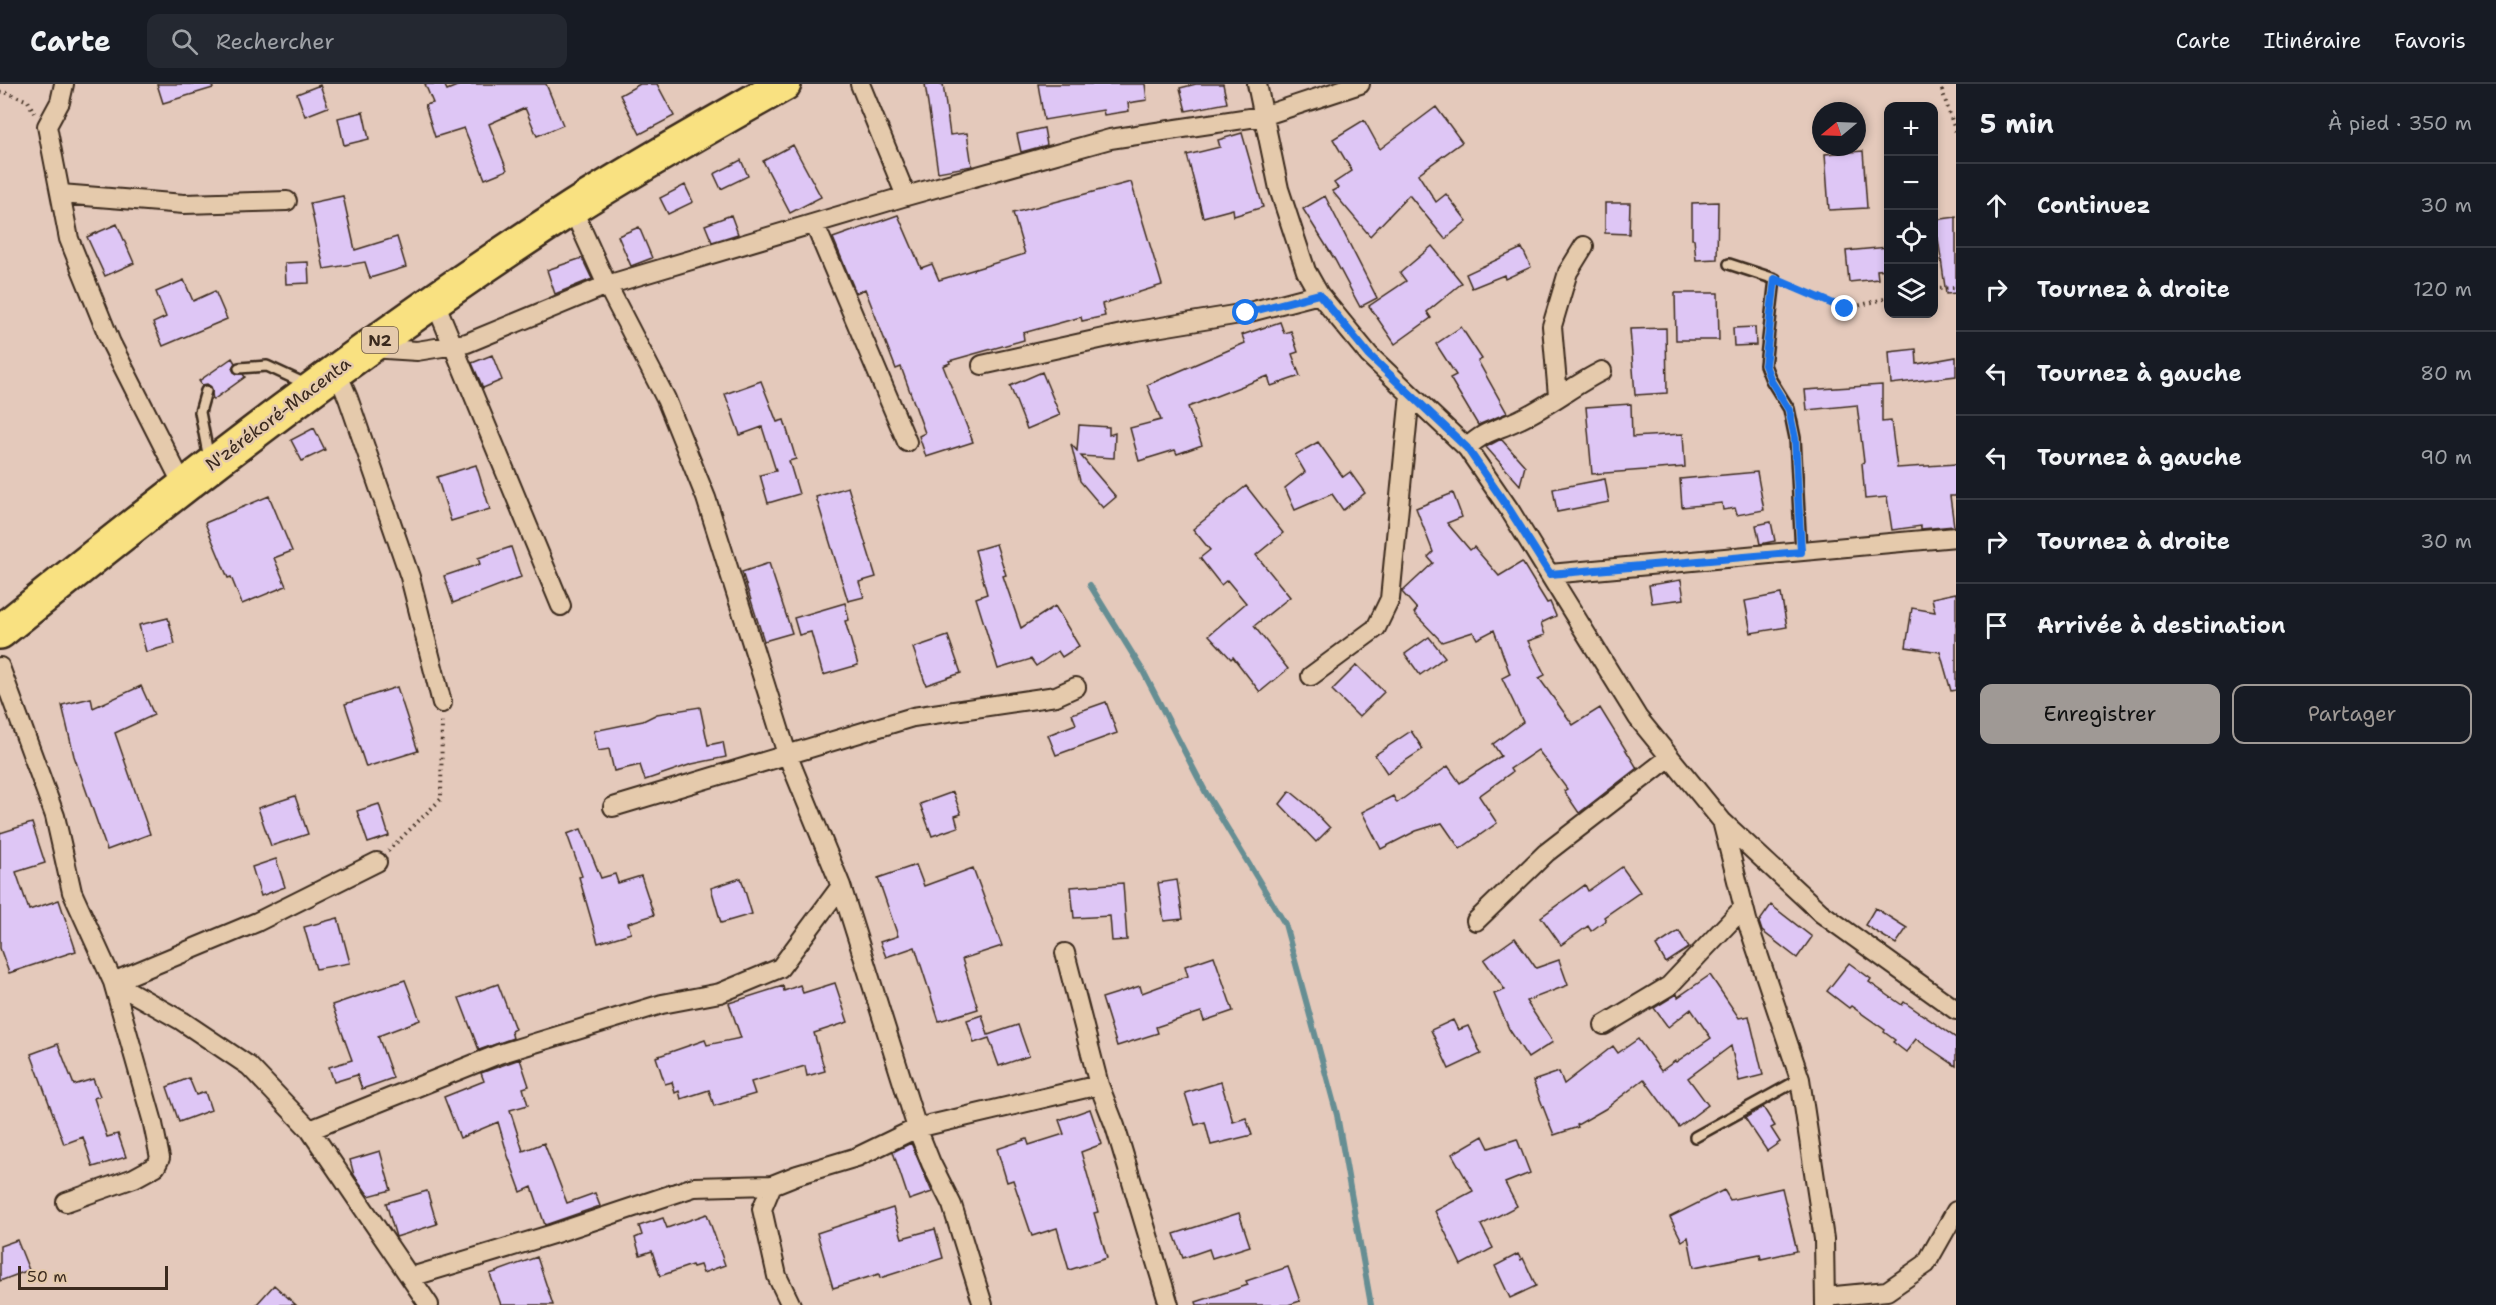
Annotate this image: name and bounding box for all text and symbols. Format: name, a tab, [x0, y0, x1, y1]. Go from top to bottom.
search box	[147, 14, 567, 68]
text: Carte	[30, 22, 111, 60]
icon: search	[168, 25, 201, 58]
text: Rechercher	[216, 27, 335, 56]
text: Carte	[2176, 27, 2231, 55]
text: Itinéraire	[2264, 27, 2361, 55]
text: Favoris	[2394, 27, 2466, 55]
north arrow	[1812, 102, 1866, 156]
map controls	[1884, 102, 1938, 318]
button: +	[1884, 102, 1938, 156]
text: 5 min	[1980, 106, 2054, 141]
text: À pied · 350 m	[2328, 110, 2472, 136]
button: −	[1884, 156, 1938, 210]
icon: ahead	[1980, 189, 2013, 222]
text: Continuez	[2037, 191, 2150, 220]
text: 30 m	[2420, 192, 2472, 218]
button: locate	[1884, 210, 1938, 264]
button: layers	[1884, 264, 1938, 318]
icon: right	[1980, 273, 2013, 306]
text: Tournez à droite	[2037, 275, 2230, 304]
text: 120 m	[2413, 276, 2472, 302]
route end	[1831, 295, 1857, 321]
route start	[1232, 299, 1258, 325]
road number: N2	[362, 327, 398, 353]
street label: N'zérékoré-Macenta	[200, 351, 356, 477]
icon: left	[1980, 357, 2013, 390]
text: Tournez à gauche	[2037, 359, 2242, 388]
text: 80 m	[2420, 360, 2472, 386]
icon: left	[1980, 441, 2013, 474]
text: Tournez à gauche	[2037, 443, 2242, 472]
text: 90 m	[2420, 444, 2472, 470]
icon: right	[1980, 525, 2013, 558]
text: Tournez à droite	[2037, 527, 2230, 556]
text: 30 m	[2420, 528, 2472, 554]
icon: arrive	[1980, 609, 2013, 642]
text: Arrivée à destination	[2037, 611, 2285, 640]
button: Enregistrer	[1980, 684, 2220, 744]
button: Partager	[2232, 684, 2472, 744]
scale bar	[18, 1263, 168, 1290]
text: 50 m	[27, 1266, 67, 1287]

